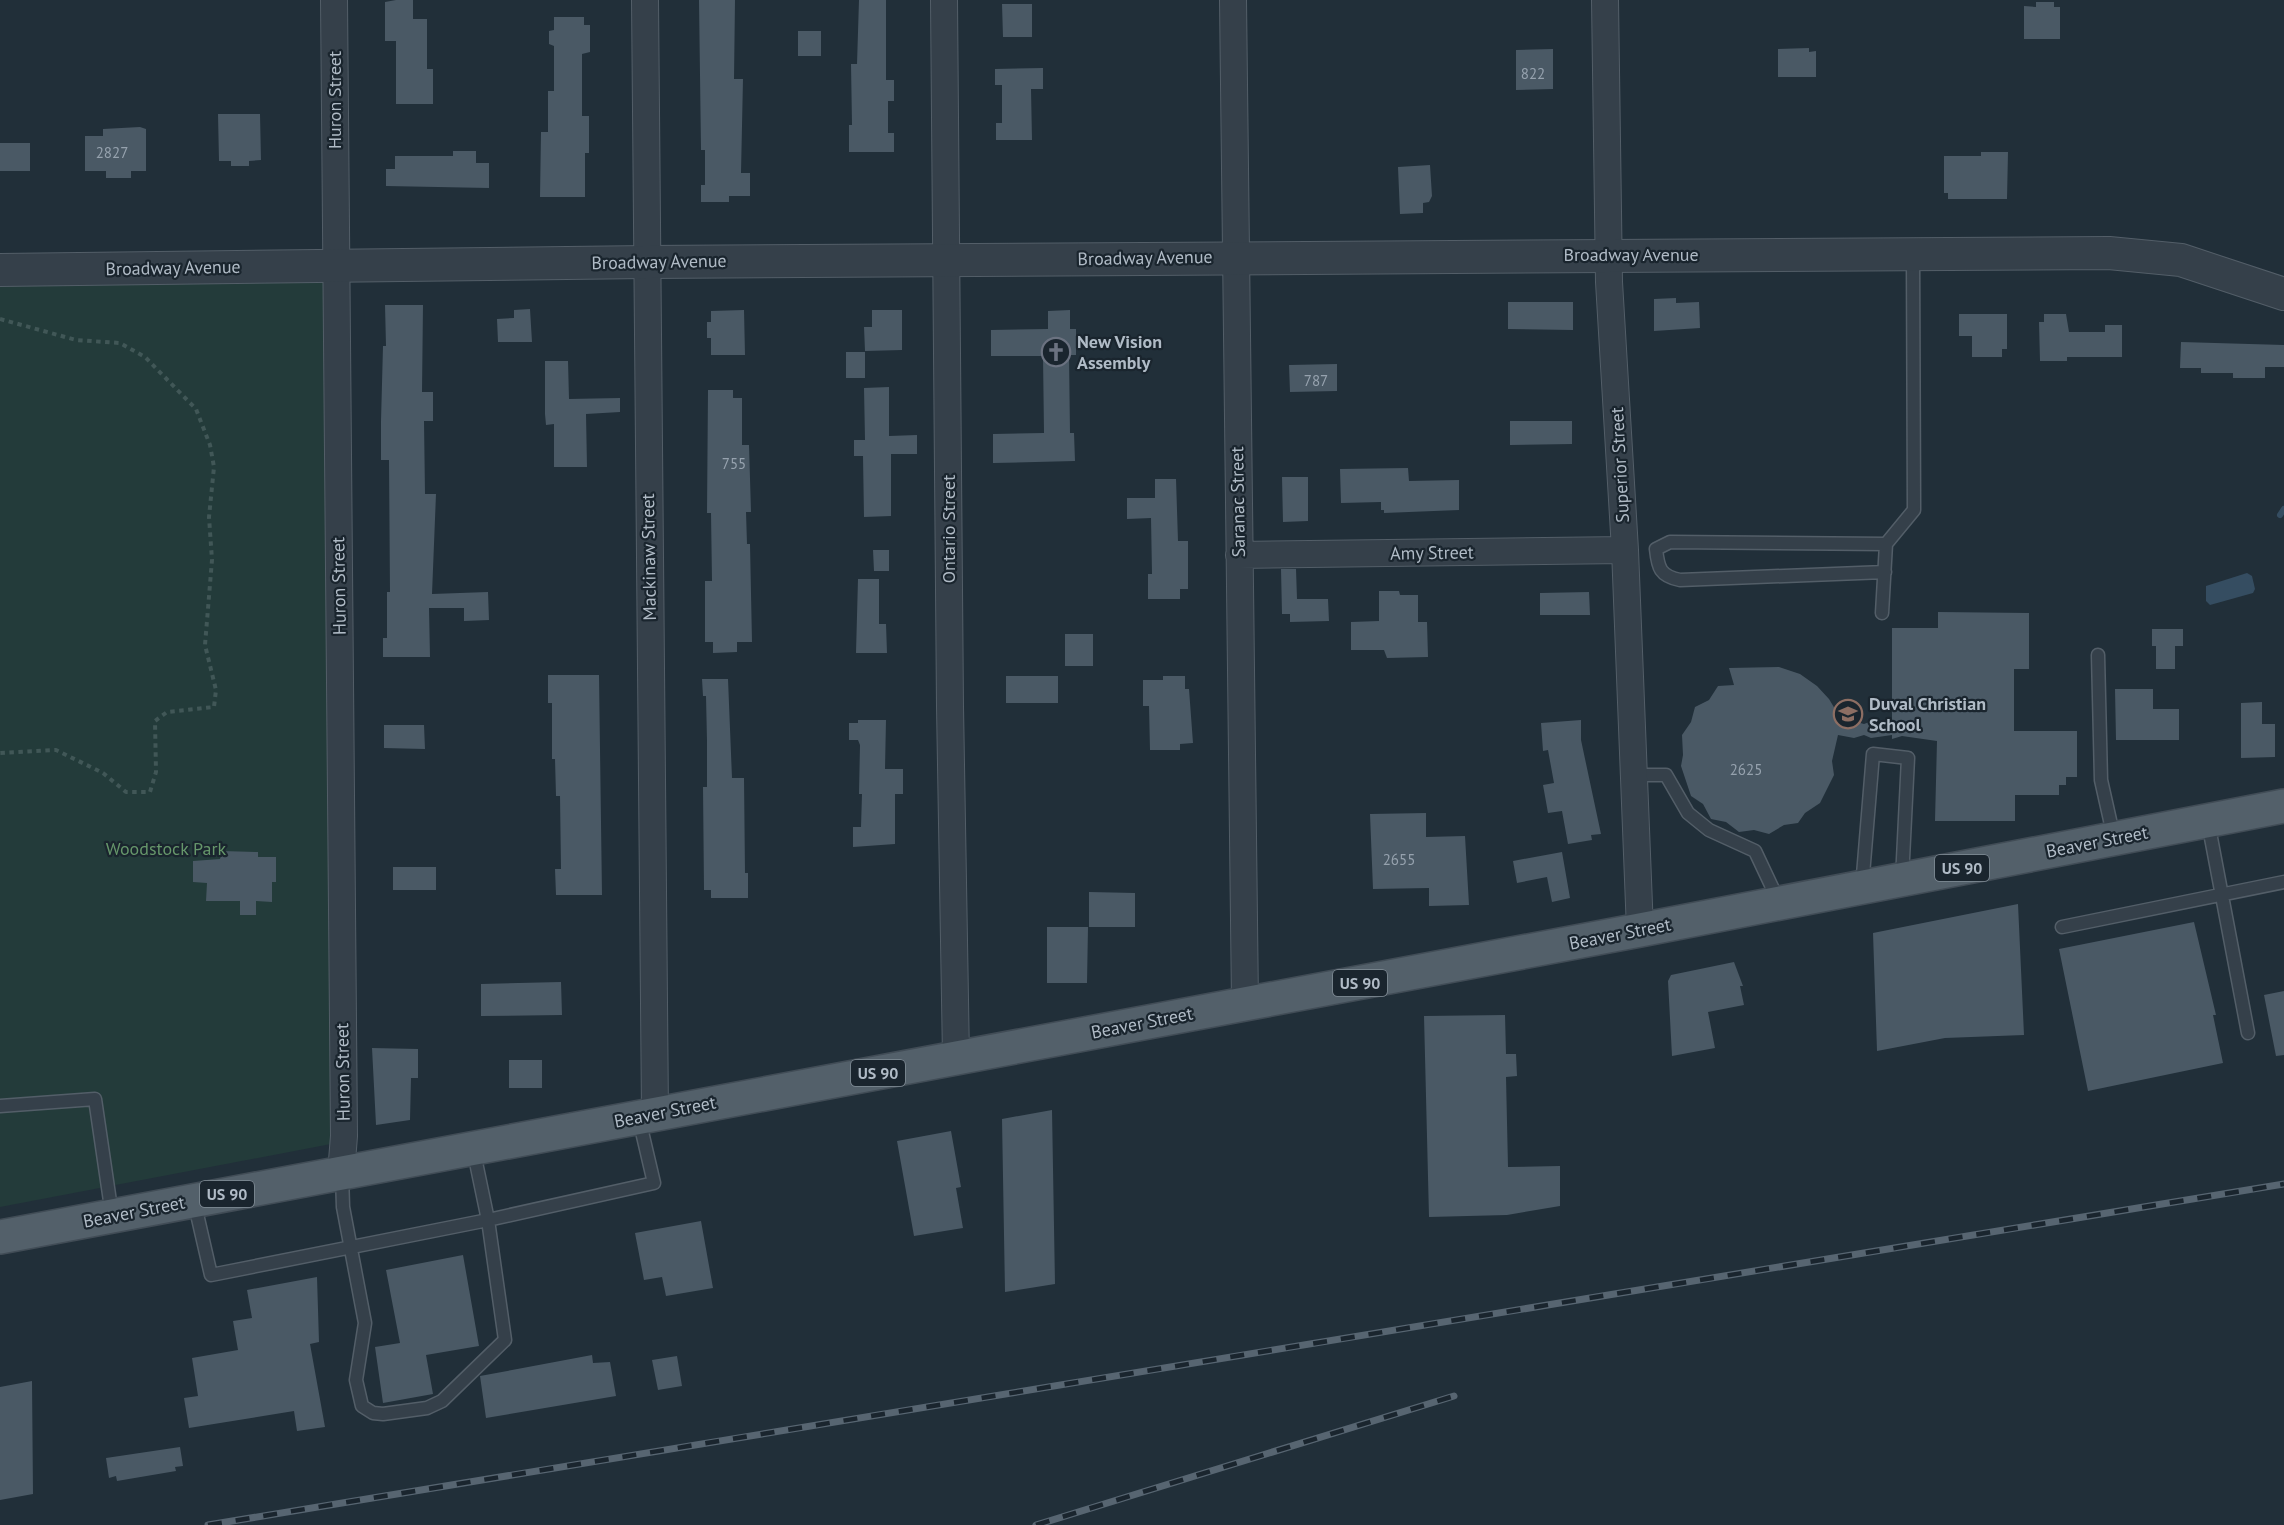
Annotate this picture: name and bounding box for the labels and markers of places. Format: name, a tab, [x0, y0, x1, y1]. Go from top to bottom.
place label: New Vision Assembly	[1077, 330, 1162, 374]
church icon: New Vision Assembly	[1040, 336, 1072, 368]
place label: Duval Christian School	[1869, 692, 1986, 736]
school or university icon: Duval Christian School	[1832, 698, 1864, 730]

